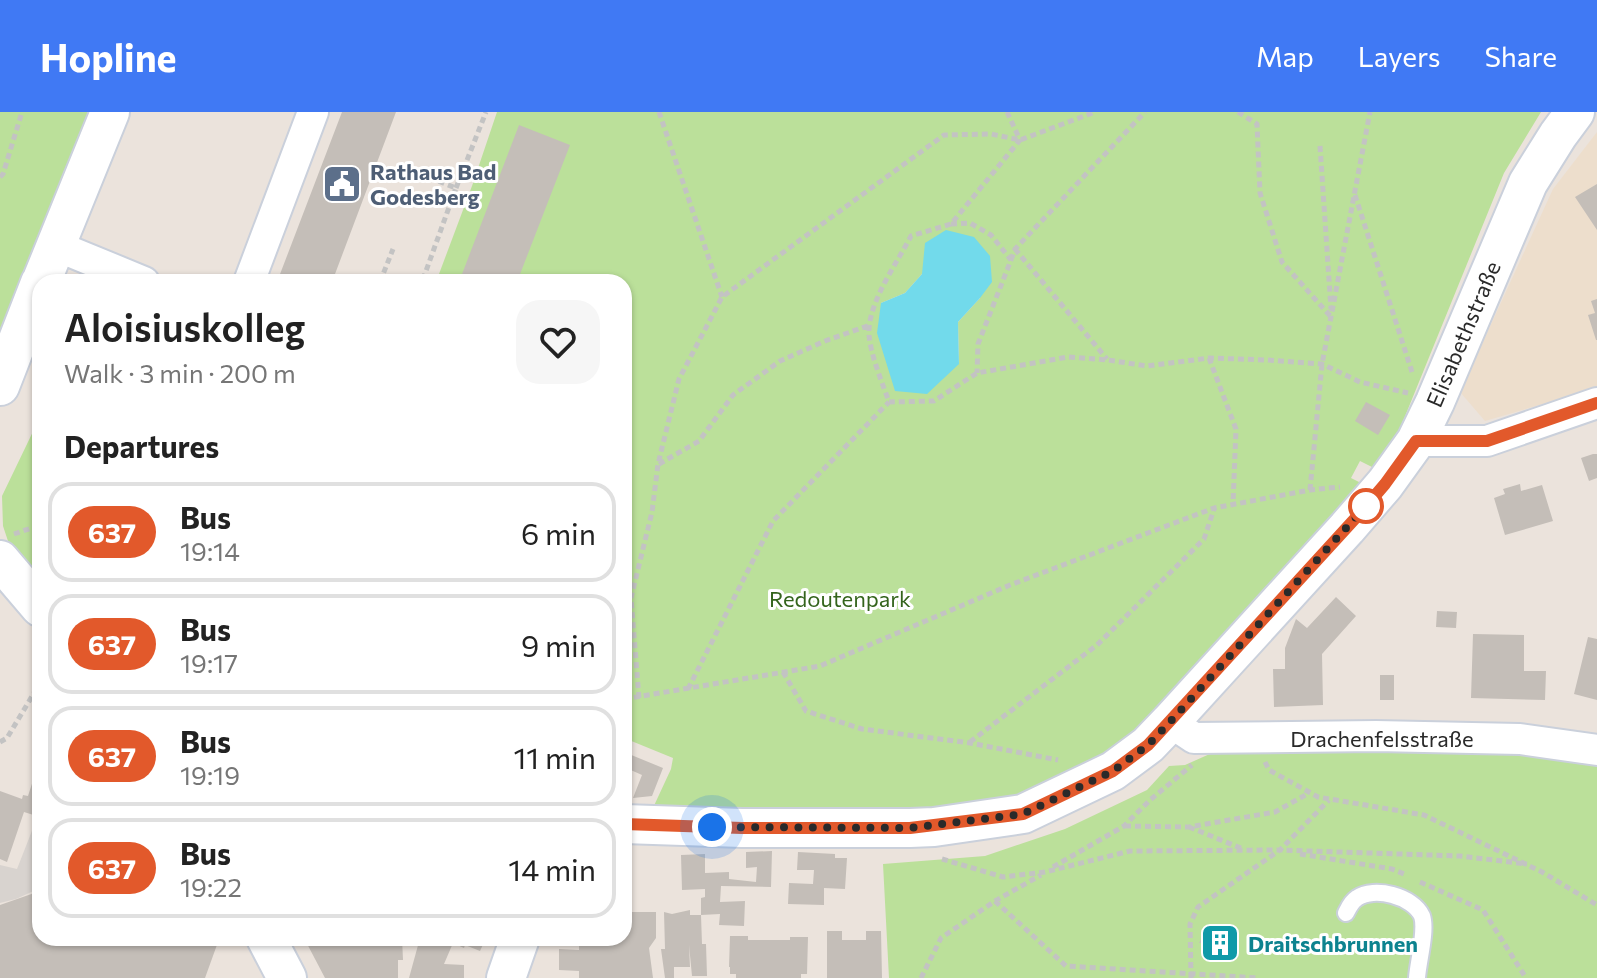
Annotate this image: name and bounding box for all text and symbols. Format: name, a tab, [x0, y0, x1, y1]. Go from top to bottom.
text: Hopline	[40, 33, 177, 80]
text: Map	[1256, 39, 1314, 73]
text: Layers	[1358, 39, 1440, 73]
text: Share	[1484, 39, 1557, 73]
place label: Rathaus Bad Godesberg	[370, 158, 496, 210]
public building icon: Rathaus Bad Godesberg	[321, 163, 363, 205]
street label: Elisabethstraße	[1420, 257, 1506, 411]
button: heart	[516, 300, 600, 384]
text: Aloisiuskolleg	[64, 303, 305, 350]
text: Walk · 3 min · 200 m	[64, 357, 296, 388]
text: Departures	[64, 427, 219, 464]
unlabelled marker	[1349, 489, 1383, 523]
text: Bus	[180, 498, 231, 535]
text: 6 min	[521, 514, 596, 551]
text: 637	[88, 515, 136, 549]
text: 19:14	[180, 535, 240, 566]
park label: Redoutenpark	[769, 585, 911, 612]
text: Bus	[180, 610, 231, 647]
text: 9 min	[521, 626, 596, 663]
text: 637	[88, 627, 136, 661]
text: 19:17	[180, 647, 238, 678]
text: Bus	[180, 722, 231, 759]
street label: Drachenfelsstraße	[1290, 725, 1474, 752]
text: 11 min	[514, 738, 596, 775]
text: 637	[88, 739, 136, 773]
text: 19:19	[180, 759, 240, 790]
your location	[692, 807, 732, 847]
text: Bus	[180, 834, 231, 871]
text: 14 min	[508, 850, 596, 887]
text: 637	[88, 851, 136, 885]
text: 19:22	[180, 871, 242, 902]
building icon: Draitschbrunnen	[1199, 922, 1241, 964]
place label: Draitschbrunnen	[1248, 930, 1418, 957]

